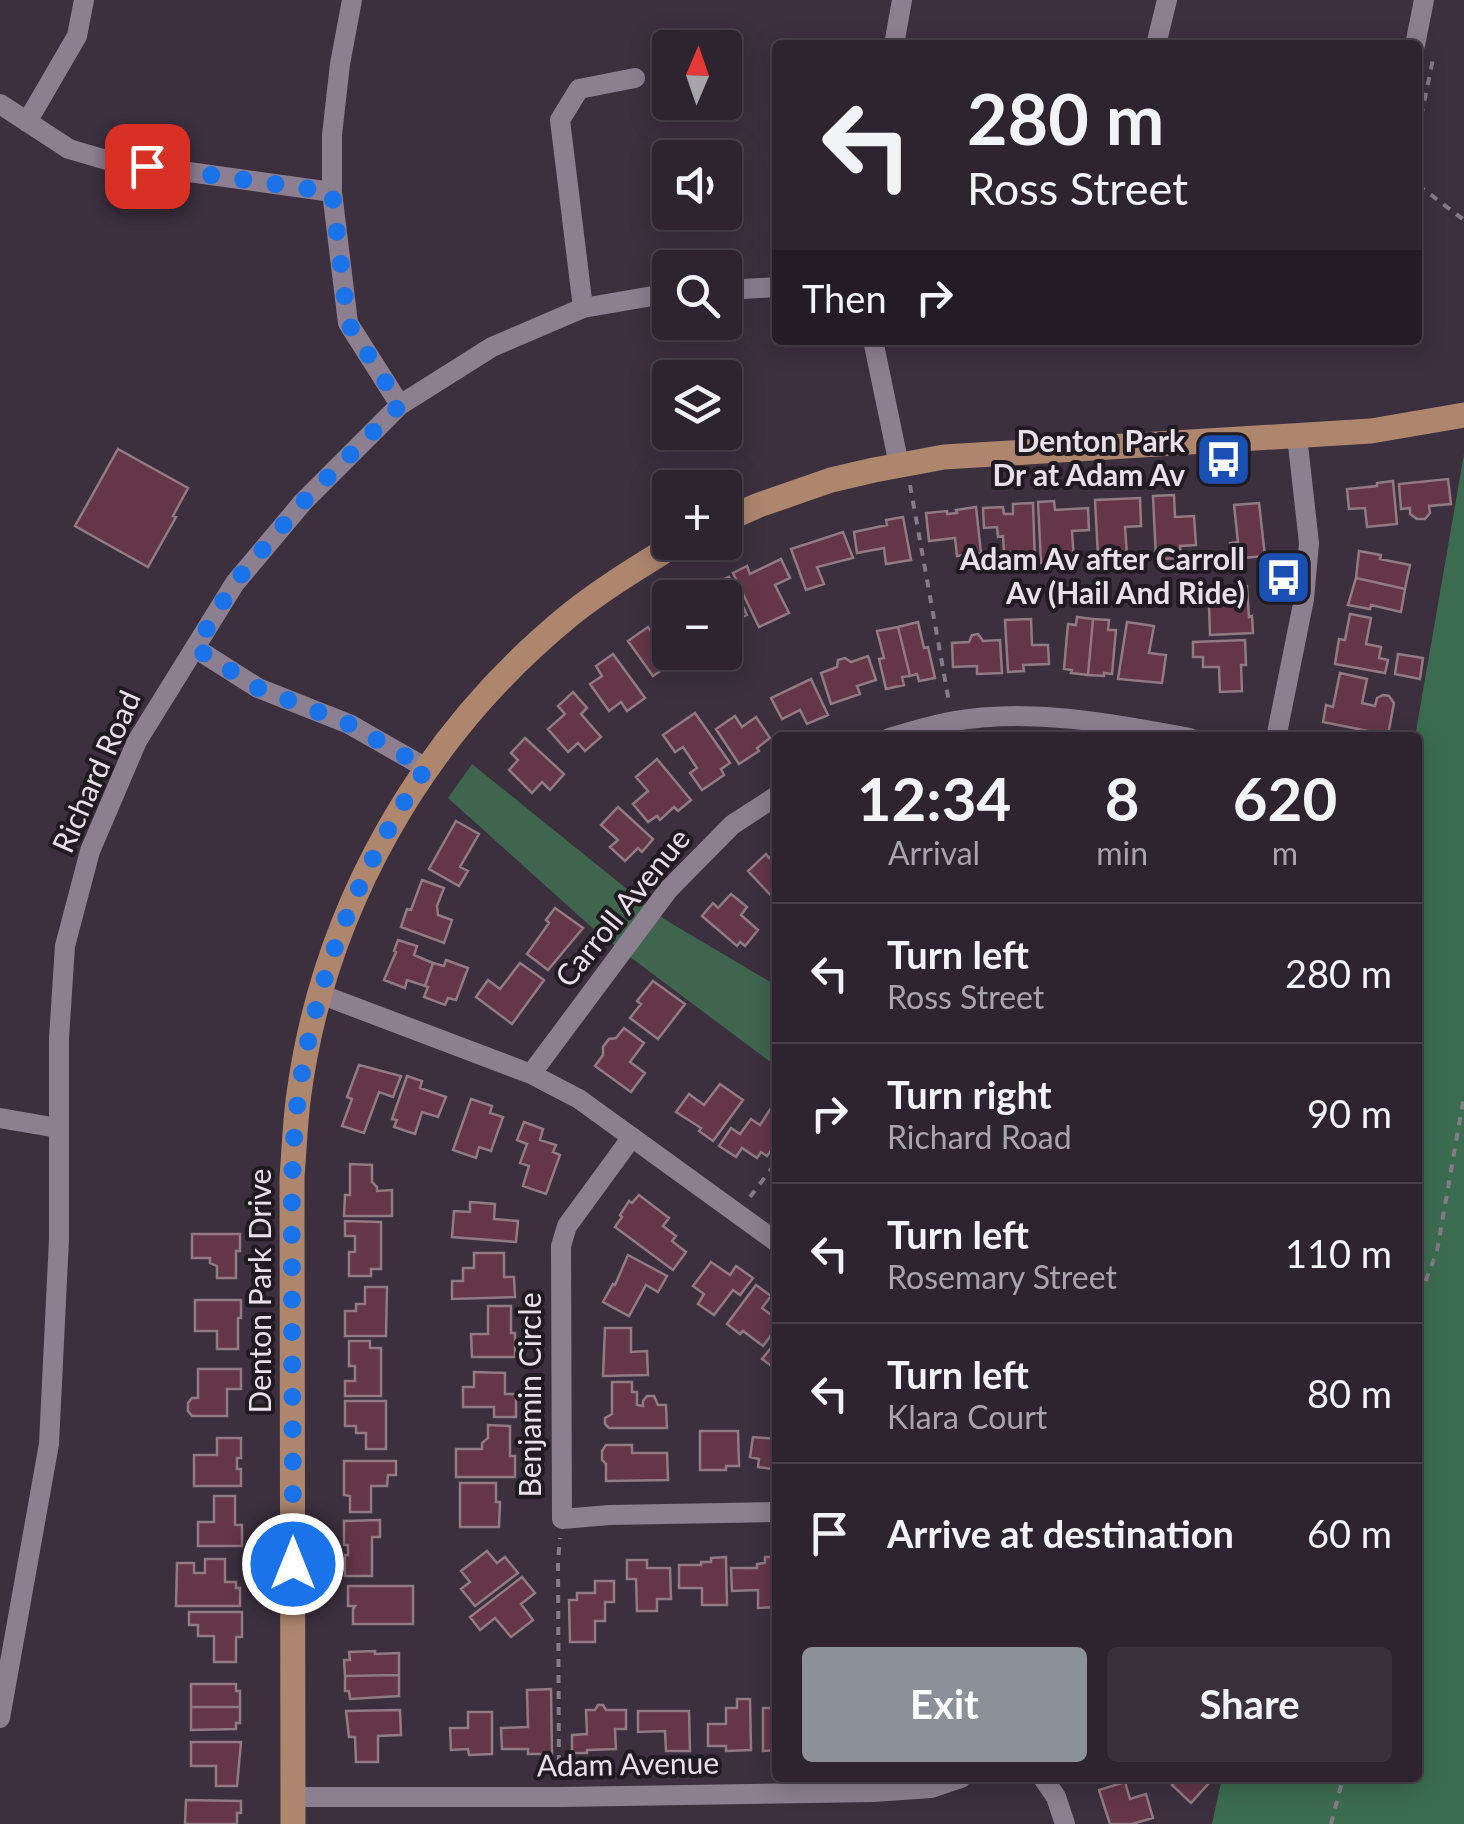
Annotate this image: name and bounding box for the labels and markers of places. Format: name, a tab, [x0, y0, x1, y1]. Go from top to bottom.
pin	[105, 124, 190, 209]
place label: Denton Park Dr at Adam Av	[993, 422, 1186, 492]
bus stop icon: Denton Park Dr at Adam Av	[1194, 429, 1254, 489]
place label: Adam Av after Carroll Av (Hail And Ride)	[959, 540, 1245, 610]
bus stop icon: Adam Av after Carroll Av (Hail And Ride)	[1254, 547, 1314, 607]

